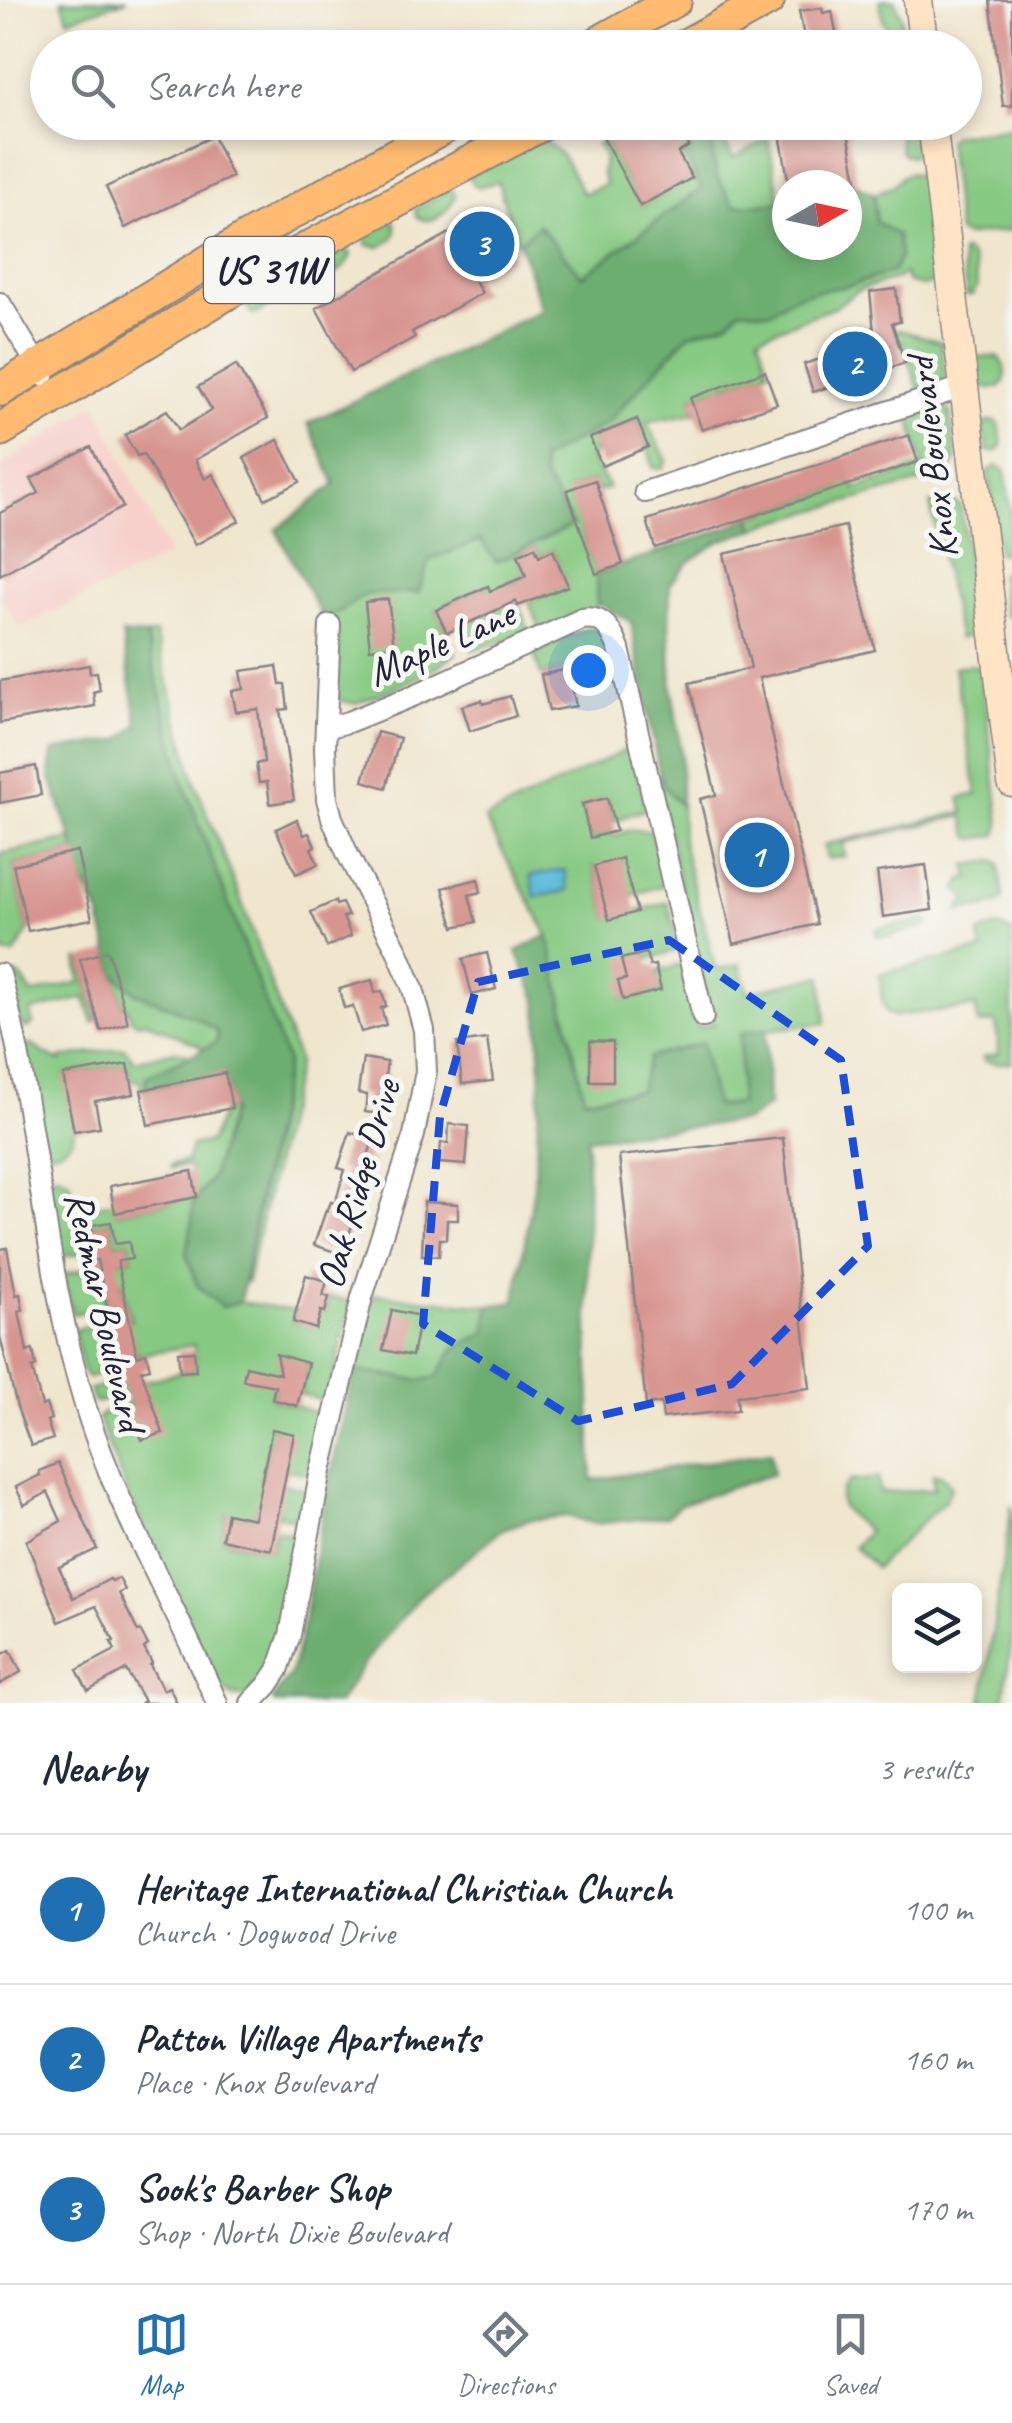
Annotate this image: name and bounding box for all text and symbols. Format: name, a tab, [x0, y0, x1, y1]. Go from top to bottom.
search box	[30, 30, 982, 140]
icon: search	[65, 58, 120, 113]
text: Search here	[145, 62, 300, 109]
north arrow	[772, 170, 862, 260]
pin: 3	[450, 206, 514, 282]
road number: US 31W	[204, 237, 334, 303]
pin: 2	[822, 326, 888, 402]
street label: Knox Boulevard	[894, 349, 969, 561]
street label: Maple Lane	[360, 587, 525, 697]
your location	[563, 645, 614, 696]
pin: 1	[724, 818, 790, 892]
street label: Oak Ridge Drive	[304, 1071, 412, 1294]
street label: Redmar Boulevard	[53, 1186, 158, 1442]
map controls	[892, 1583, 982, 1673]
button: layers	[892, 1583, 982, 1673]
text: Nearby	[40, 1742, 146, 1795]
text: 3 results	[878, 1748, 972, 1789]
text: Heritage International Christian Church	[135, 1865, 672, 1912]
text: 1	[65, 1889, 80, 1930]
text: 100 m	[903, 1889, 972, 1930]
text: Church · Dogwood Drive	[135, 1912, 395, 1953]
text: Patton Village Apartments	[135, 2015, 480, 2062]
text: 2	[65, 2039, 80, 2080]
text: 160 m	[903, 2039, 972, 2080]
text: Place · Knox Boulevard	[135, 2062, 375, 2103]
text: Sook's Barber Shop	[135, 2165, 390, 2212]
text: 3	[65, 2189, 80, 2230]
text: 170 m	[903, 2189, 972, 2230]
text: Shop · North Dixie Boulevard	[135, 2212, 448, 2253]
tab: Map	[134, 2307, 189, 2402]
tab: Directions	[457, 2307, 555, 2402]
tab: Saved	[823, 2307, 878, 2402]

